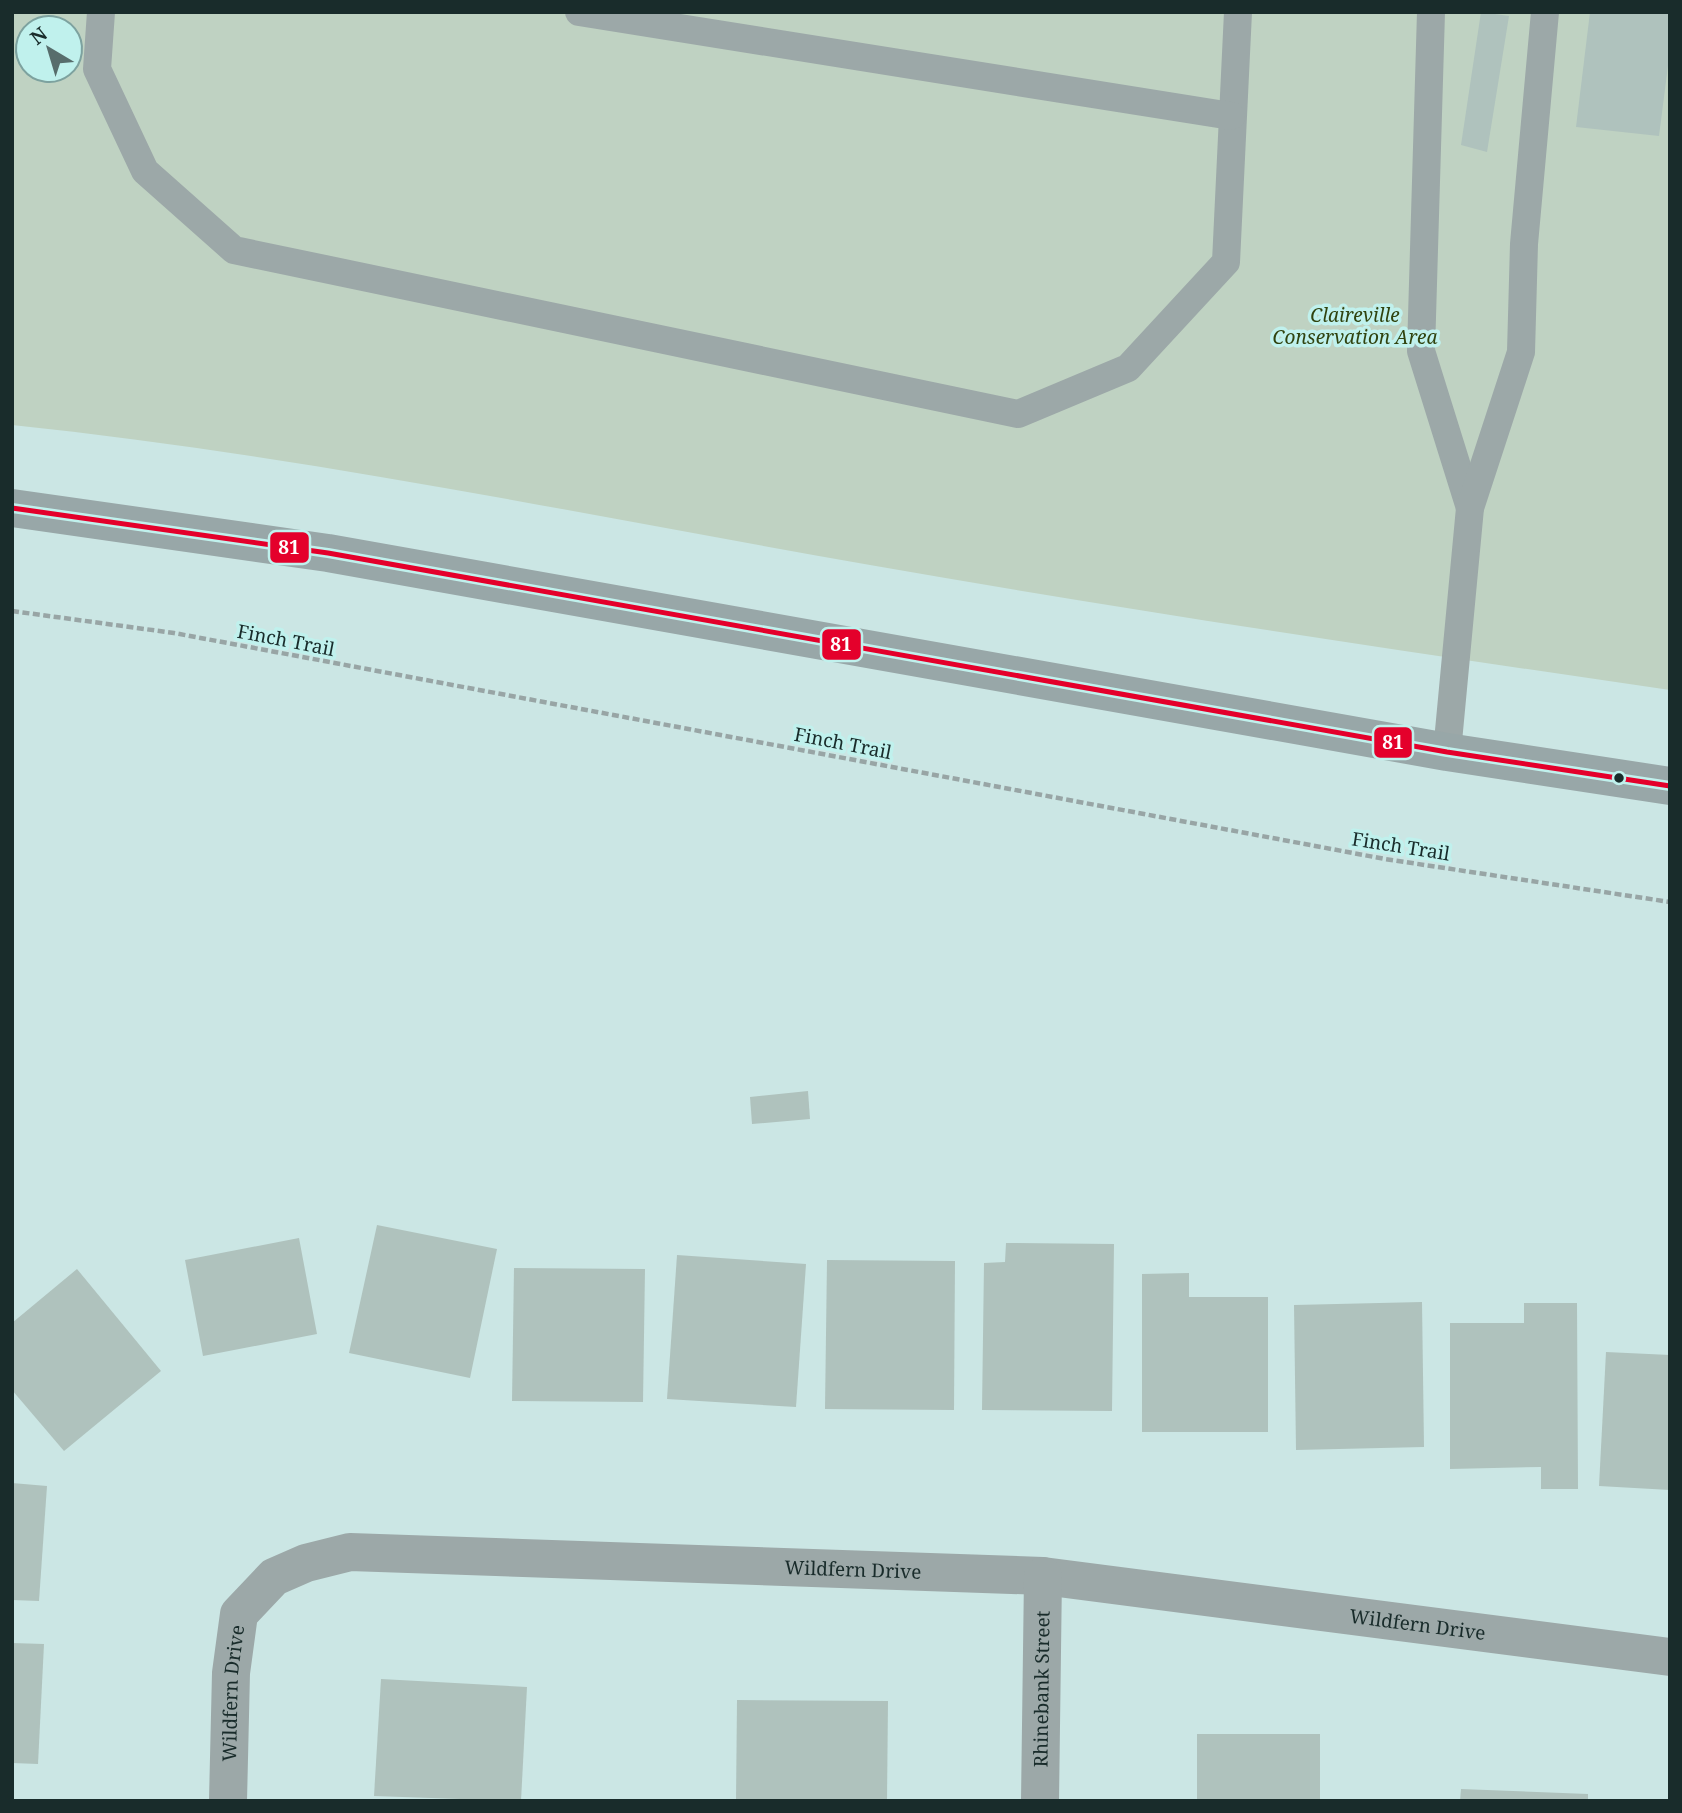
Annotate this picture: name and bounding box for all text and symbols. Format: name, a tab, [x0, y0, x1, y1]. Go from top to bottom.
north arrow	[14, 14, 84, 84]
text: N	[25, 21, 52, 50]
park label: Claireville Conservation Area	[1273, 302, 1437, 350]
line badge: 81	[269, 531, 310, 564]
text: 81	[278, 534, 300, 560]
street label: Finch Trail	[235, 618, 337, 662]
line badge: 81	[821, 628, 862, 661]
text: 81	[830, 631, 852, 657]
street label: Finch Trail	[792, 721, 894, 765]
line badge: 81	[1373, 726, 1413, 759]
text: 81	[1382, 729, 1404, 755]
unlabelled marker	[1612, 771, 1626, 785]
street label: Finch Trail	[1350, 825, 1452, 867]
street label: Wildfern Drive	[784, 1554, 922, 1585]
street label: Wildfern Drive	[1348, 1603, 1487, 1646]
street label: Rhinebank Street	[1027, 1610, 1056, 1768]
street label: Wildfern Drive	[216, 1623, 250, 1762]

